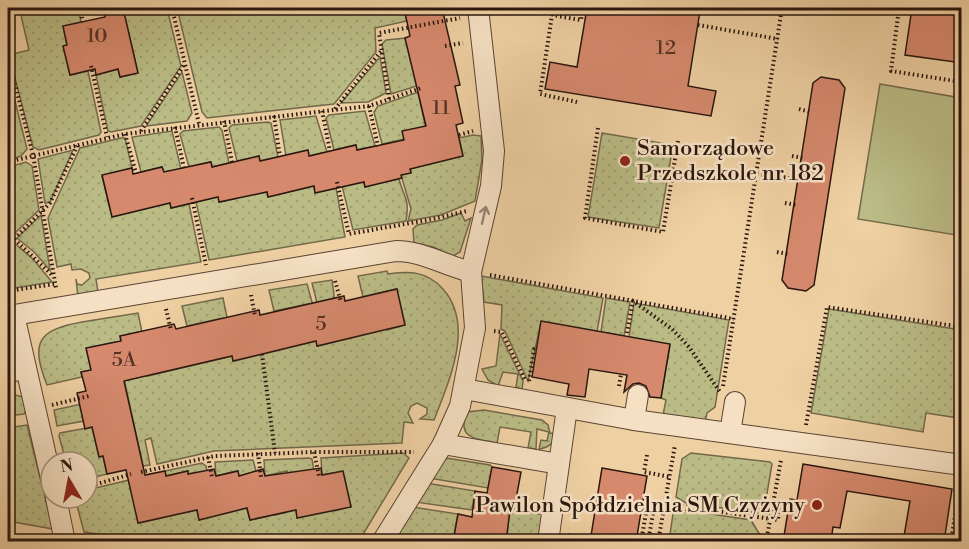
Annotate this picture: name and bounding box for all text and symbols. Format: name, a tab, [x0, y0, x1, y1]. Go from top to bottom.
house number: 10	[86, 24, 108, 49]
house number: 12	[656, 36, 676, 61]
house number: 11	[432, 96, 450, 121]
place label: Samorządowe Przedszkole nr 182	[637, 135, 824, 187]
marker: Samorządowe Przedszkole nr 182	[618, 154, 632, 168]
one-way arrow	[479, 206, 491, 225]
house number: 5	[315, 312, 327, 337]
house number: 5A	[112, 348, 138, 373]
north arrow	[39, 450, 99, 510]
text: N	[59, 455, 75, 477]
place label: Pawilon Spółdzielnia SM Czyżyny	[475, 492, 805, 519]
marker: Pawilon Spółdzielnia SM Czyżyny	[810, 498, 824, 512]

